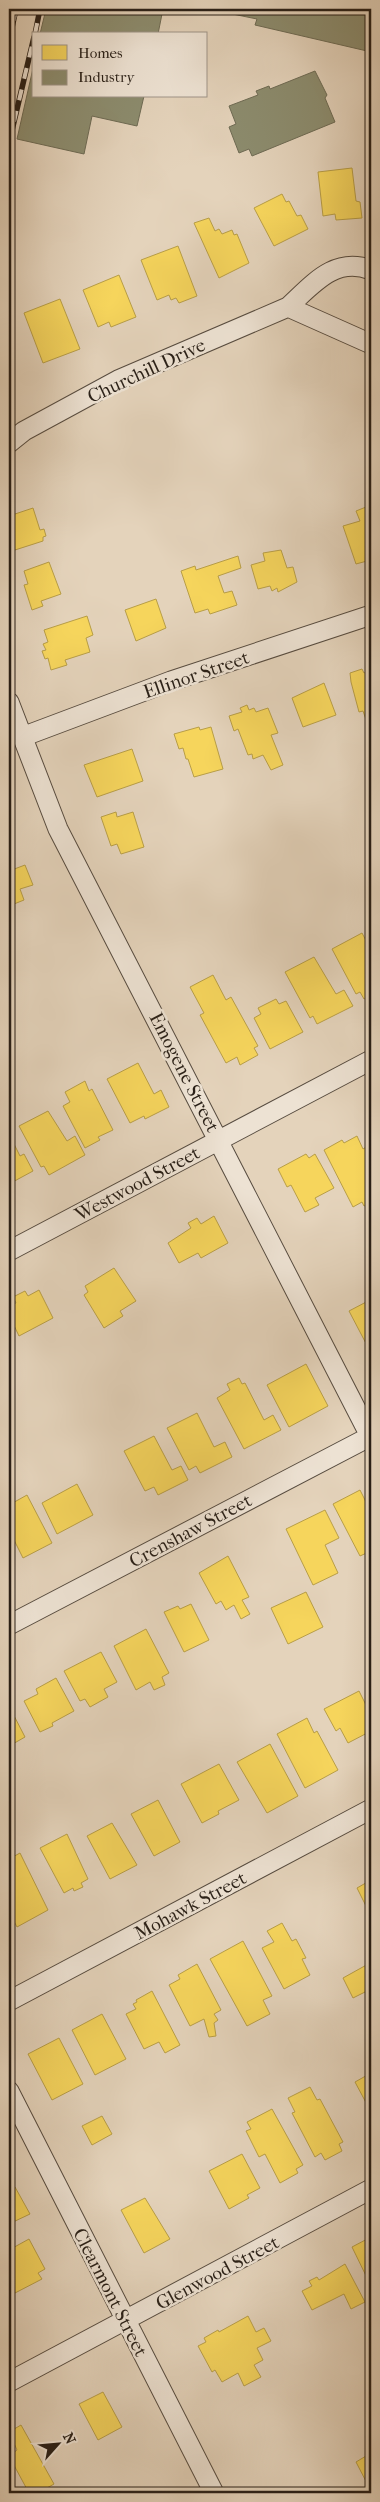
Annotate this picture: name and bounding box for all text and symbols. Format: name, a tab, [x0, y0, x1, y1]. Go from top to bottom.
legend	[32, 32, 208, 98]
text: Homes	[78, 44, 123, 62]
text: Industry	[78, 68, 135, 86]
street label: Churchill Drive	[84, 334, 209, 408]
street label: Ellinor Street	[141, 646, 252, 703]
street label: Emogene Street	[145, 1009, 224, 1136]
street label: Westwood Street	[70, 1142, 204, 1227]
street label: Crenshaw Street	[125, 1489, 256, 1572]
street label: Mohawk Street	[131, 1867, 250, 1945]
street label: Clearmont Street	[68, 2225, 152, 2361]
street label: Glenwood Street	[152, 2231, 283, 2315]
north arrow	[32, 2420, 82, 2470]
text: N	[59, 2430, 79, 2447]

